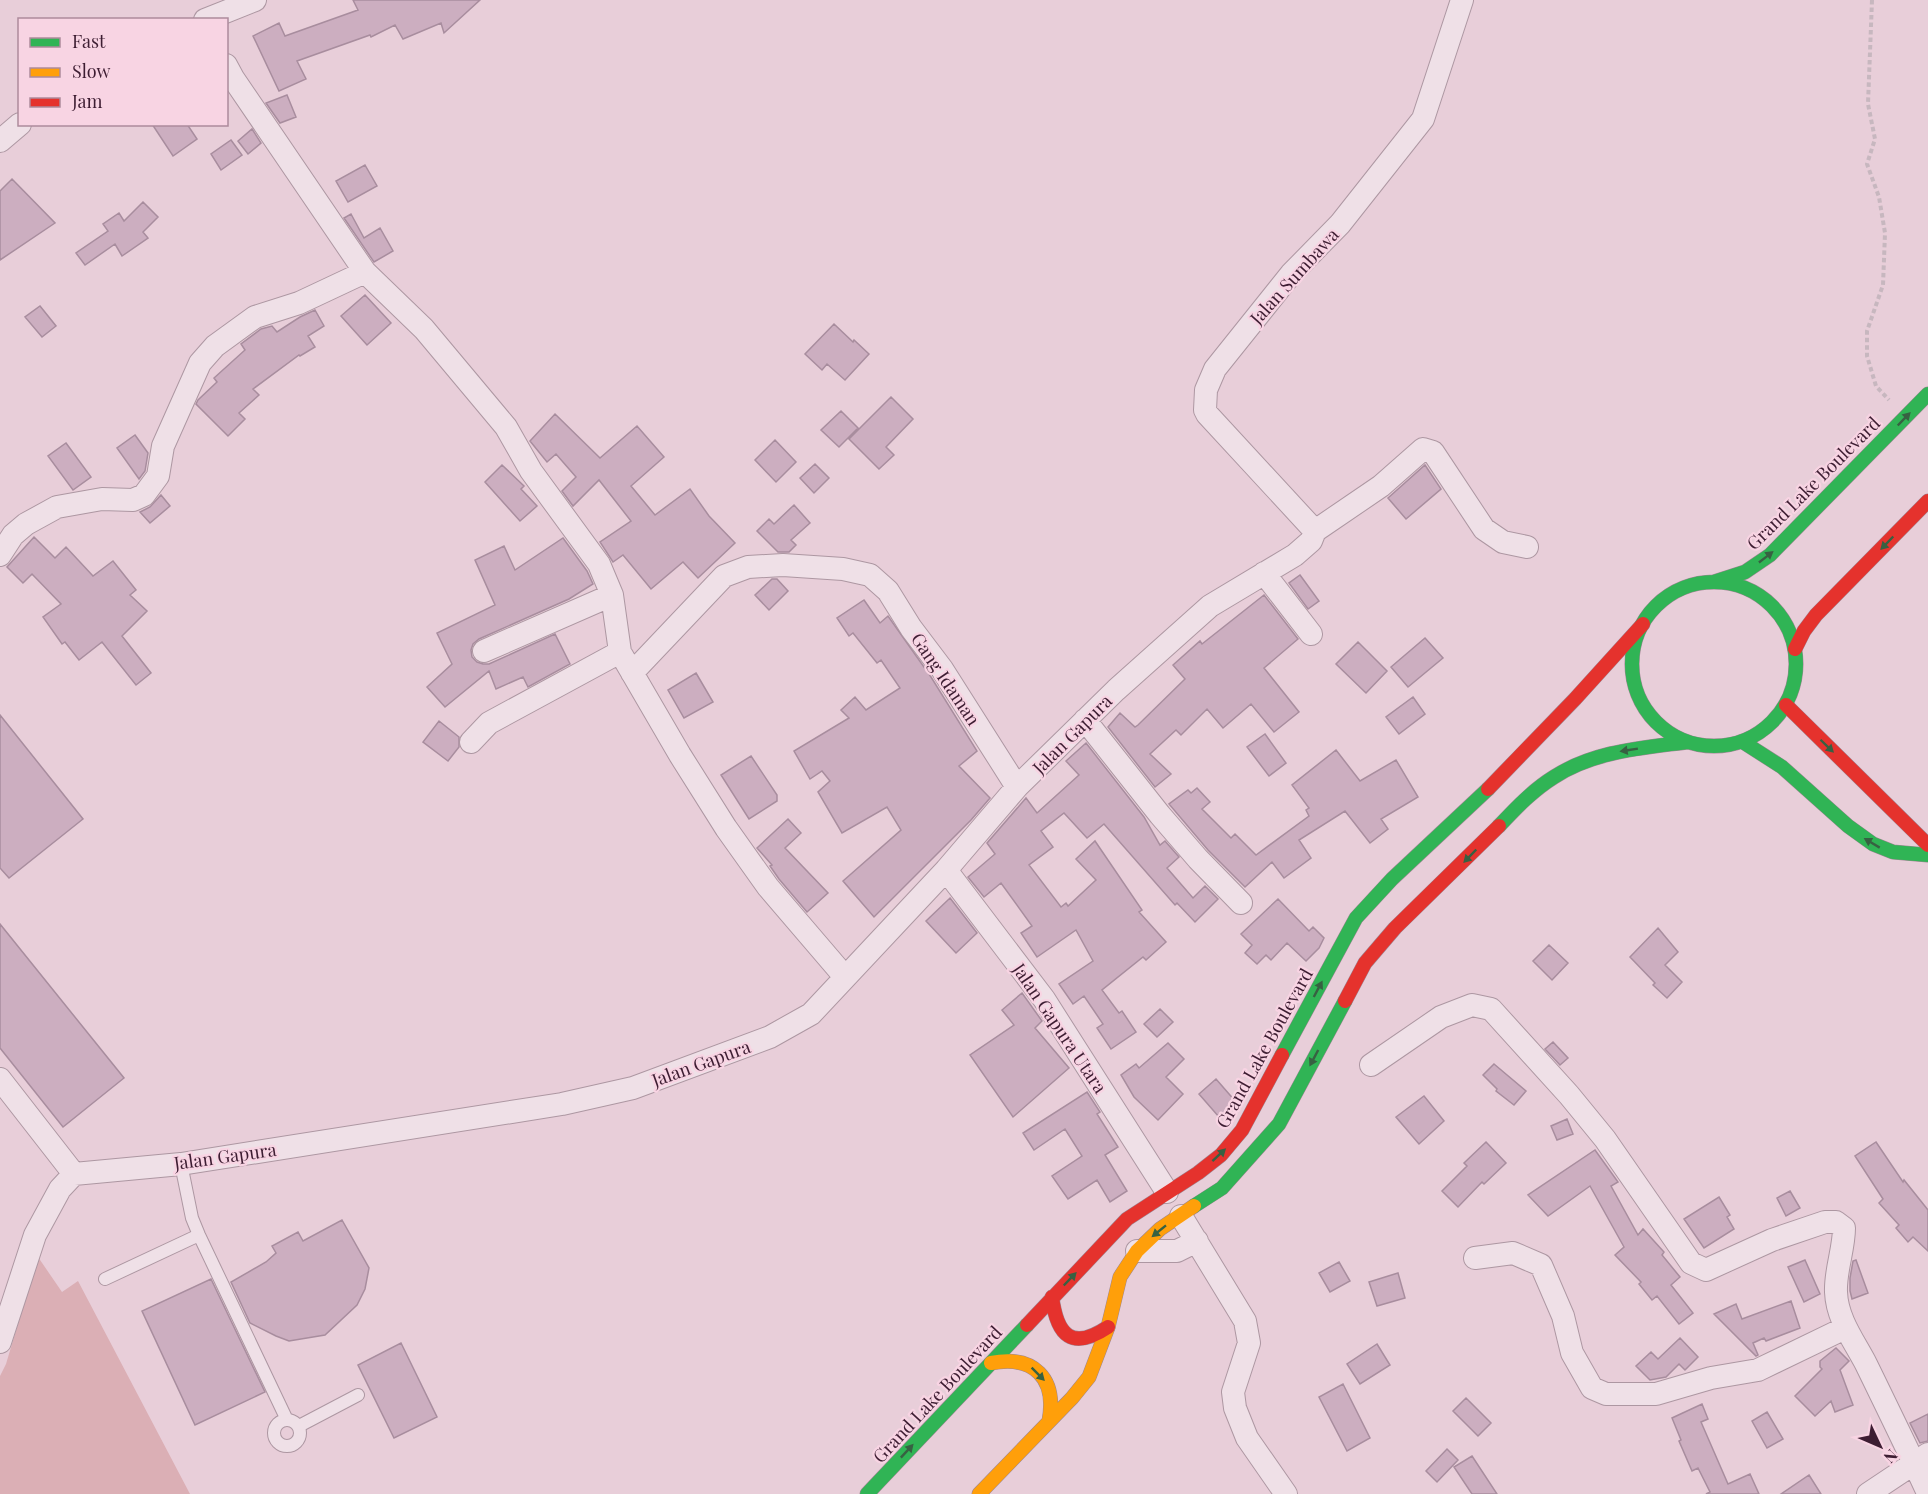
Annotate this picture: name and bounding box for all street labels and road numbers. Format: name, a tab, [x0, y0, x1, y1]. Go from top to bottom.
street label: Jalan Sumbawa	[1244, 223, 1344, 330]
street label: Grand Lake Boulevard	[1741, 411, 1885, 555]
street label: Gang Idaman	[906, 628, 986, 730]
street label: Jalan Gapura	[1026, 689, 1117, 780]
street label: Jalan Gapura Utara	[1007, 957, 1112, 1098]
street label: Grand Lake Boulevard	[1210, 963, 1318, 1132]
street label: Jalan Gapura	[647, 1034, 754, 1092]
street label: Jalan Gapura	[171, 1137, 278, 1175]
street label: Grand Lake Boulevard	[867, 1320, 1007, 1468]

